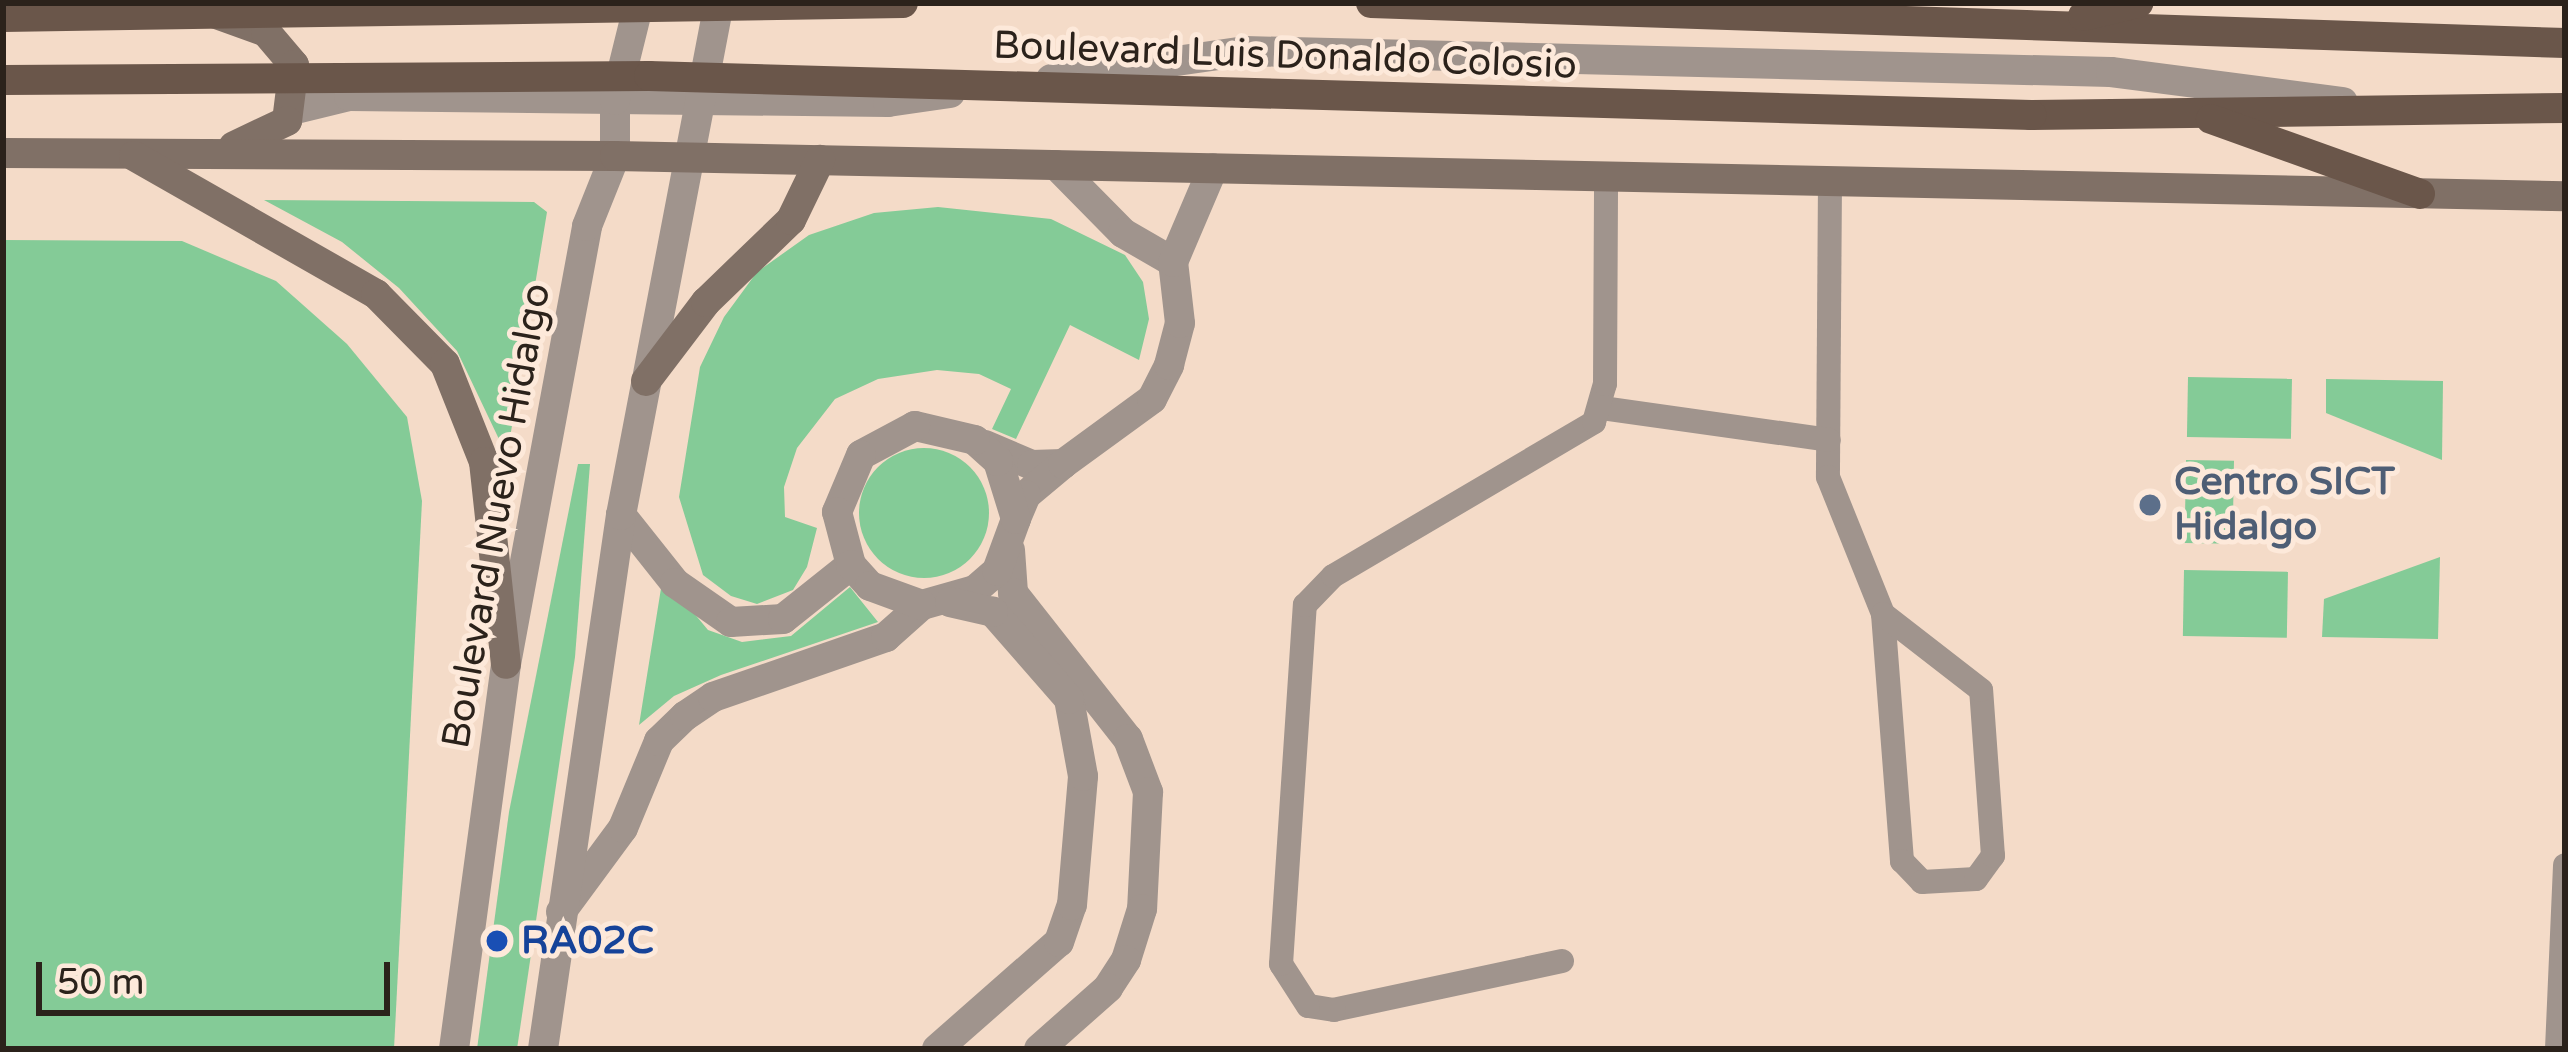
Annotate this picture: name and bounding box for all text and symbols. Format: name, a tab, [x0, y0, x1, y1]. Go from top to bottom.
street label: Boulevard Luis Donaldo Colosio	[992, 22, 1578, 90]
street label: Boulevard Nuevo Hidalgo	[433, 280, 561, 752]
place label: Centro SICT Hidalgo	[2174, 460, 2395, 551]
marker: Centro SICT Hidalgo	[2137, 492, 2163, 518]
place label: RA02C	[521, 918, 654, 964]
marker: RA02C	[484, 928, 510, 954]
scale bar	[42, 938, 396, 1012]
text: 50 m	[57, 961, 145, 1004]

